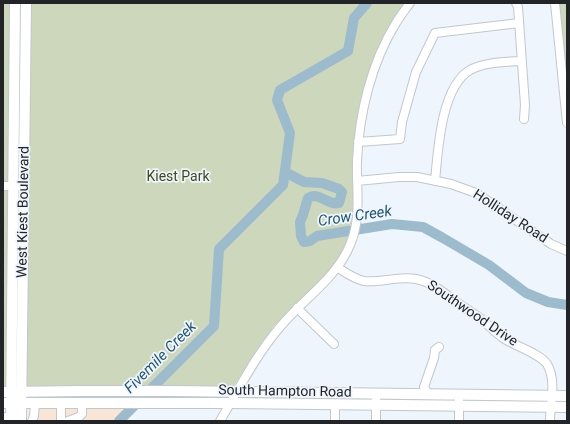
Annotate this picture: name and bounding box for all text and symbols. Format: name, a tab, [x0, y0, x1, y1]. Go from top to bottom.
street label: West Kiest Boulevard	[14, 146, 34, 278]
park label: Kiest Park	[146, 169, 210, 185]
street label: Holliday Road	[469, 187, 551, 247]
water label: Crow Creek	[317, 203, 393, 231]
street label: Southwood Drive	[424, 278, 520, 350]
water label: Fivemile Creek	[121, 318, 201, 398]
street label: South Hampton Road	[218, 382, 352, 402]

